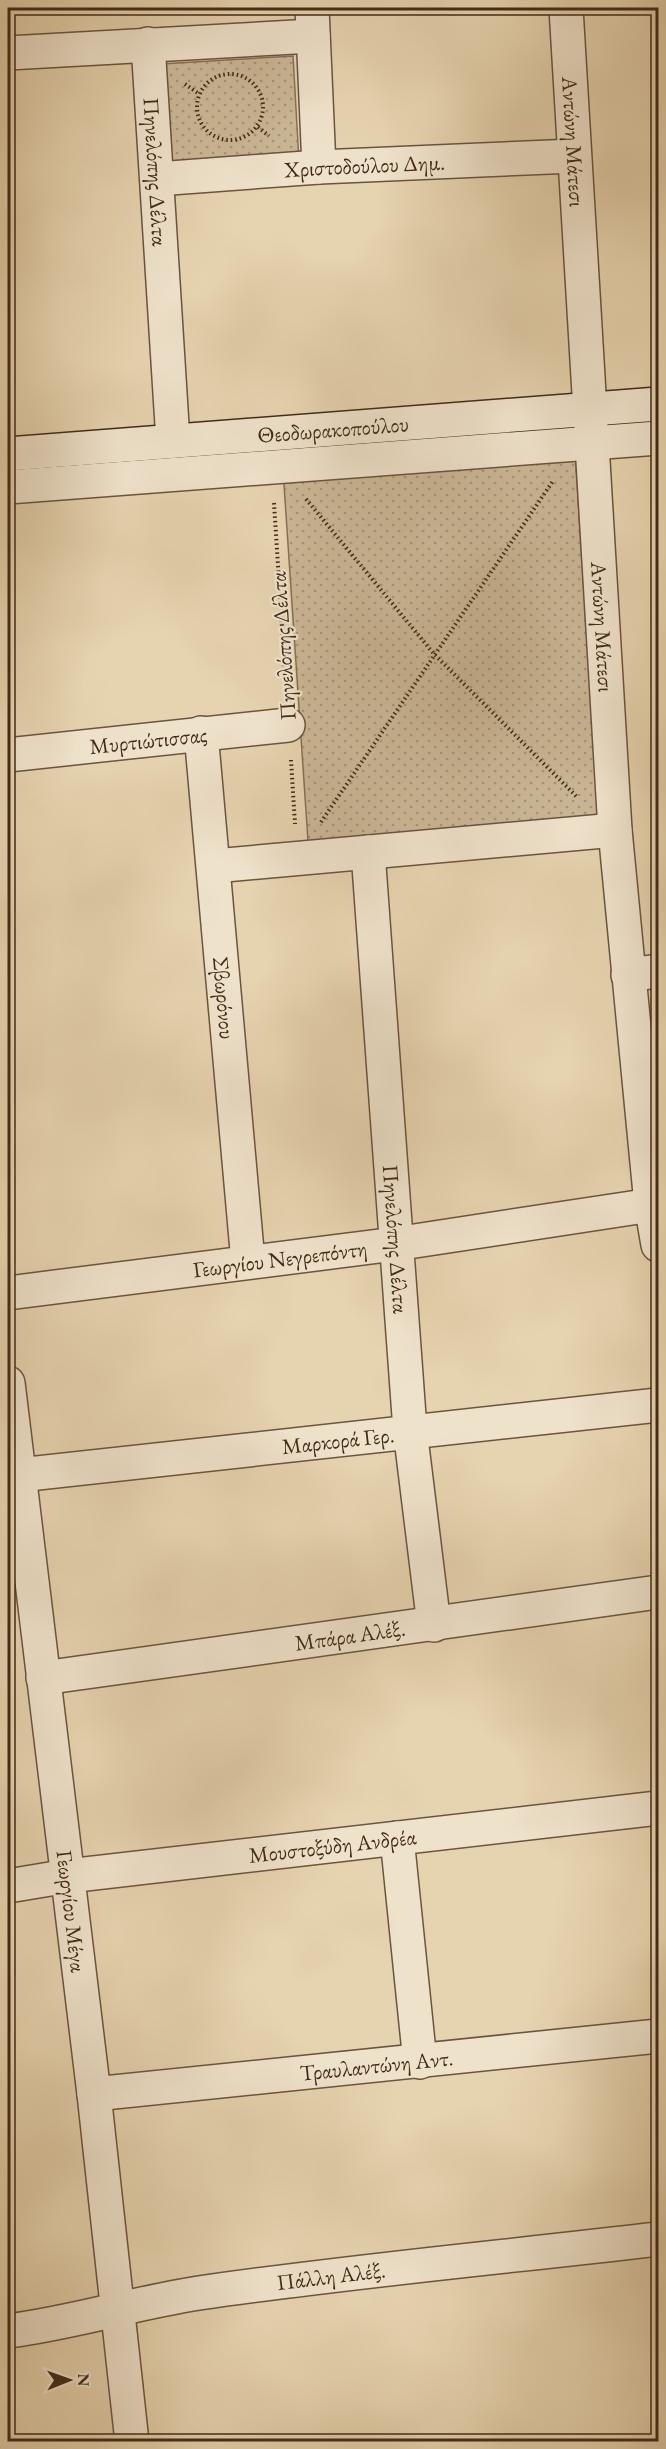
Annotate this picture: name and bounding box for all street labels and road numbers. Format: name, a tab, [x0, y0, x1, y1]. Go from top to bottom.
street label: Αντώνη Μάτεσι	[556, 75, 592, 208]
street label: Πηνελόπης Δέλτα	[137, 97, 175, 248]
street label: Χριστοδούλου Δημ.	[282, 147, 446, 184]
street label: Θεοδωρακοπούλου	[256, 409, 410, 449]
street label: Αντώνη Μάτεσι	[584, 560, 621, 693]
street label: Πηνελόπης Δέλτα	[263, 570, 303, 721]
street label: Μυρτιώτισσας	[88, 719, 209, 761]
street label: Σβωρόνου	[206, 956, 243, 1040]
street label: Πηνελόπης Δέλτα	[376, 1164, 416, 1315]
street label: Γεωργίου Νεγρεπόντη	[191, 1233, 369, 1284]
street label: Μαρκορά Γερ.	[280, 1419, 396, 1461]
street label: Μπάρα Αλέξ.	[293, 1613, 407, 1657]
street label: Μουστοξύδη Ανδρέα	[247, 1821, 419, 1870]
street label: Γεωργίου Μέγα	[50, 1849, 94, 1975]
street label: Τραυλαντώνη Αντ.	[298, 2043, 455, 2087]
street label: Πάλλη Αλέξ.	[275, 2255, 387, 2297]

